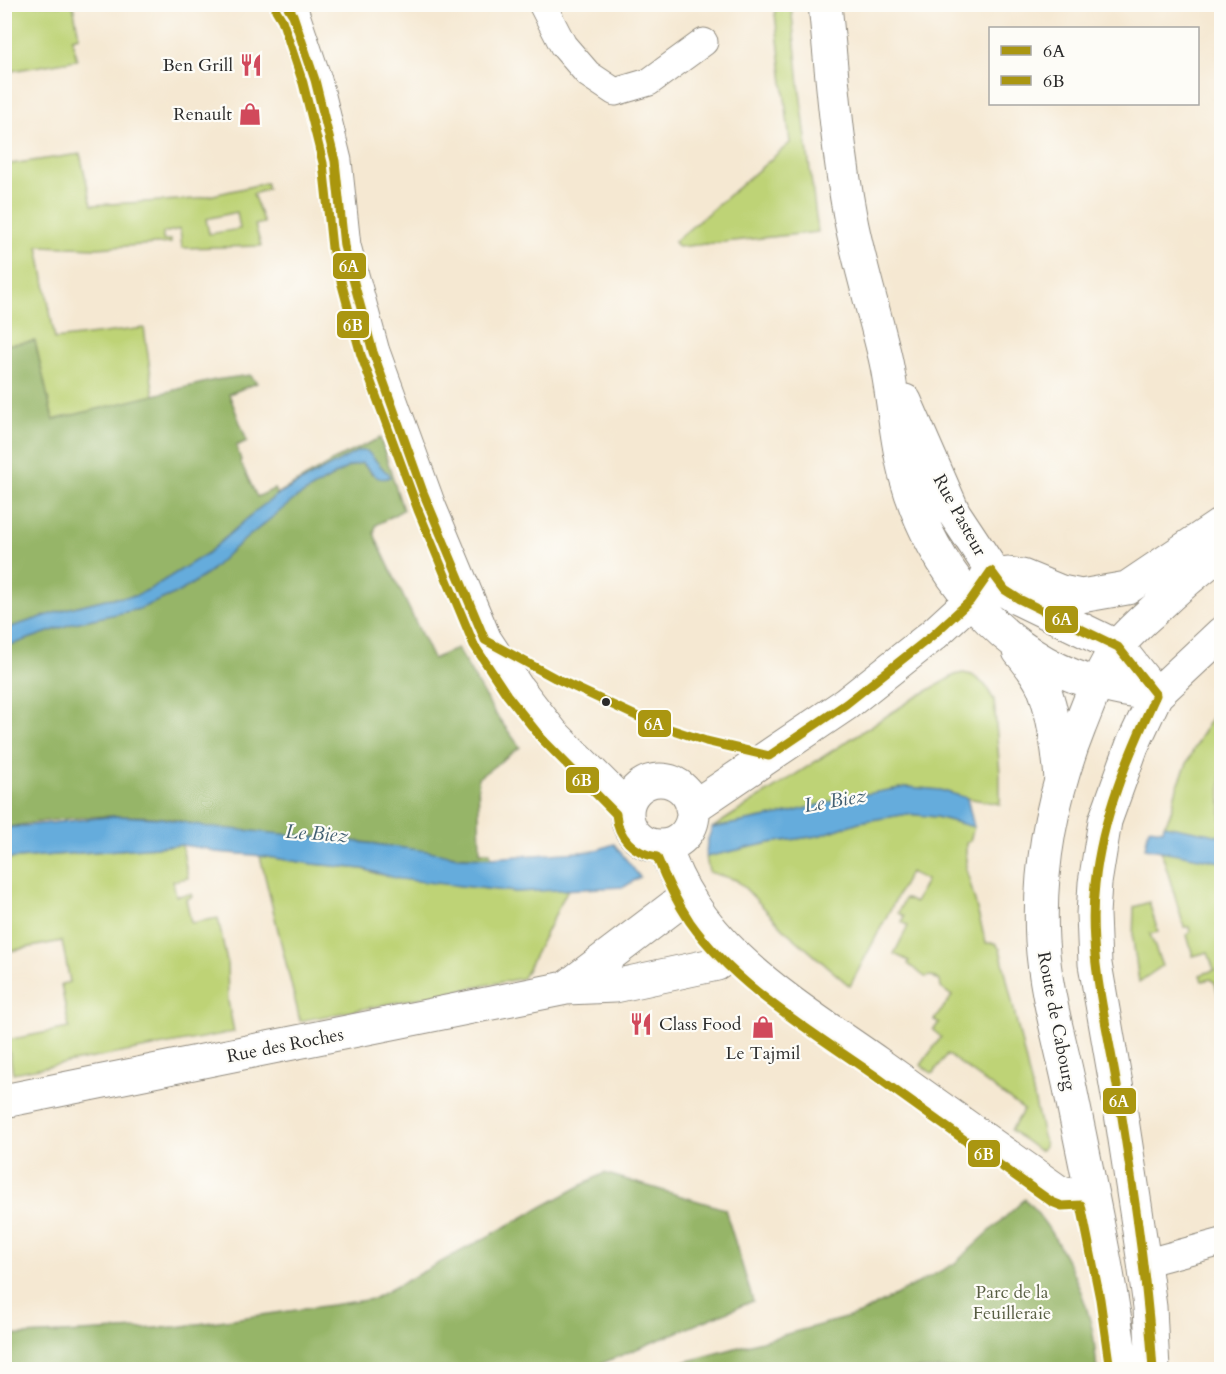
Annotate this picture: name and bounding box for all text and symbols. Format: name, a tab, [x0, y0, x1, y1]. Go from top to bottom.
legend	[989, 27, 1199, 105]
text: 6A	[1043, 39, 1065, 64]
restaurant icon: Ben Grill	[238, 52, 264, 78]
place label: Ben Grill	[162, 53, 233, 78]
text: 6B	[1043, 69, 1064, 94]
shop icon: Renault	[237, 101, 263, 127]
place label: Renault	[173, 102, 232, 127]
line badge: 6A	[332, 252, 367, 280]
text: 6A	[339, 256, 359, 278]
line badge: 6B	[336, 310, 370, 339]
text: 6B	[343, 315, 363, 337]
street label: Rue Pasteur	[927, 470, 993, 561]
line badge: 6A	[1044, 605, 1079, 634]
text: 6A	[1052, 609, 1072, 631]
unlabelled marker	[600, 696, 612, 708]
line badge: 6A	[637, 709, 672, 738]
text: 6A	[644, 714, 664, 736]
line badge: 6B	[565, 766, 600, 794]
text: 6B	[572, 770, 592, 792]
water label: Le Biez	[802, 782, 869, 819]
water label: Le Biez	[285, 818, 350, 849]
street label: Route de Cabourg	[1031, 950, 1082, 1093]
restaurant icon: Class Food	[628, 1011, 654, 1037]
place label: Class Food	[659, 1012, 742, 1037]
shop icon: Le Tajmil	[750, 1014, 776, 1040]
street label: Rue des Roches	[225, 1022, 346, 1069]
place label: Le Tajmil	[726, 1041, 801, 1066]
line badge: 6A	[1102, 1087, 1137, 1115]
text: 6A	[1109, 1091, 1129, 1113]
line badge: 6B	[967, 1139, 1001, 1168]
text: 6B	[974, 1144, 994, 1166]
park label: Parc de la Feuilleraie	[973, 1280, 1051, 1326]

